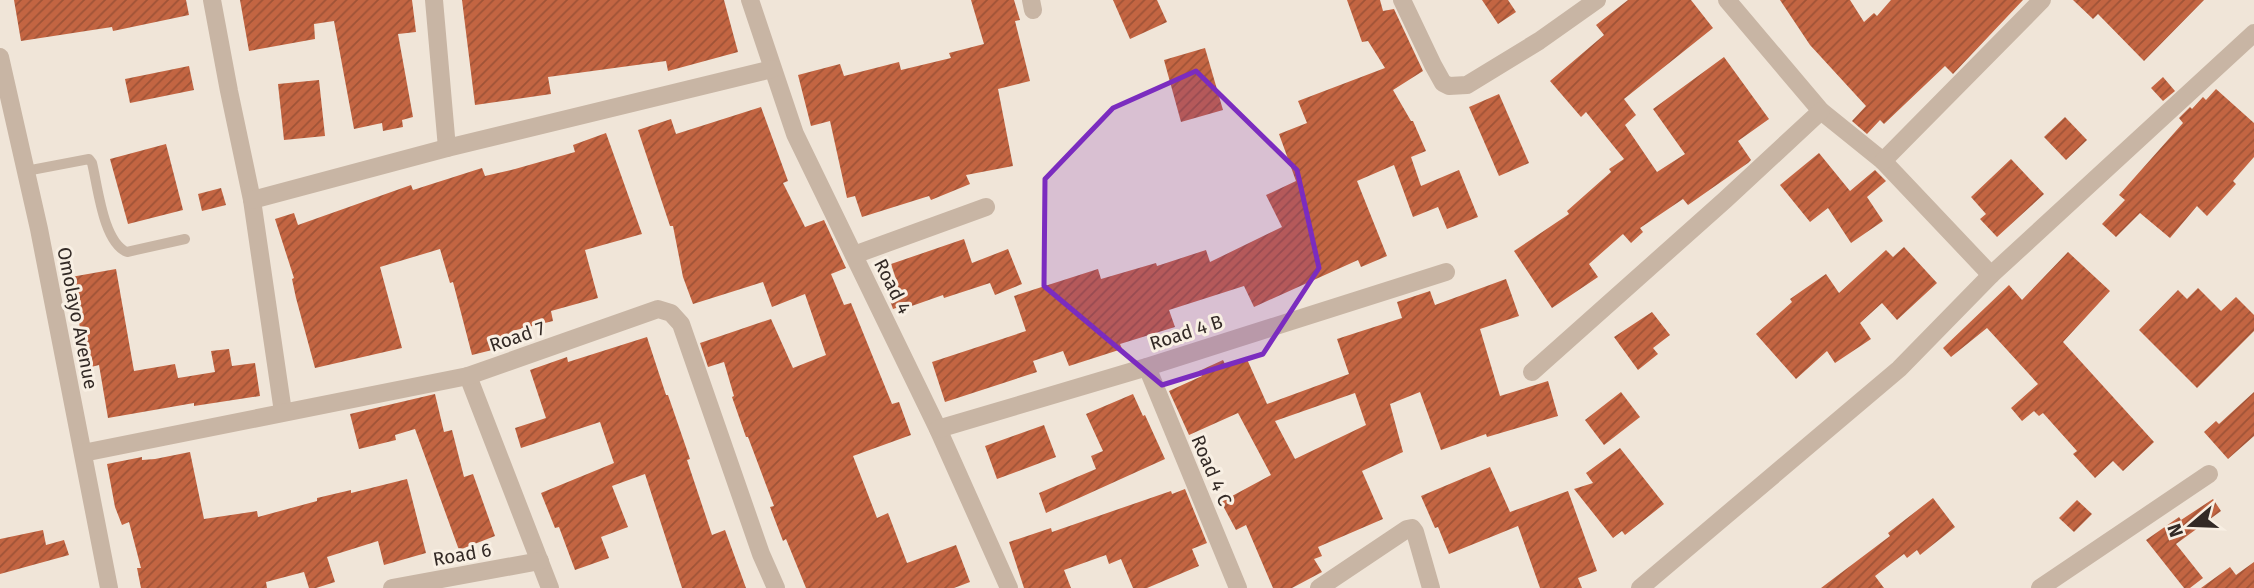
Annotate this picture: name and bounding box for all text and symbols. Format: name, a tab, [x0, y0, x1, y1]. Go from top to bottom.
street label: Omolayo Avenue	[52, 245, 103, 391]
street label: Road 4	[869, 255, 916, 318]
street label: Road 4 B	[1147, 310, 1226, 355]
street label: Road 7	[486, 316, 548, 357]
street label: Road 4 C	[1186, 431, 1237, 509]
north arrow	[2156, 490, 2226, 560]
text: N	[2162, 521, 2188, 540]
street label: Road 6	[431, 538, 493, 571]

